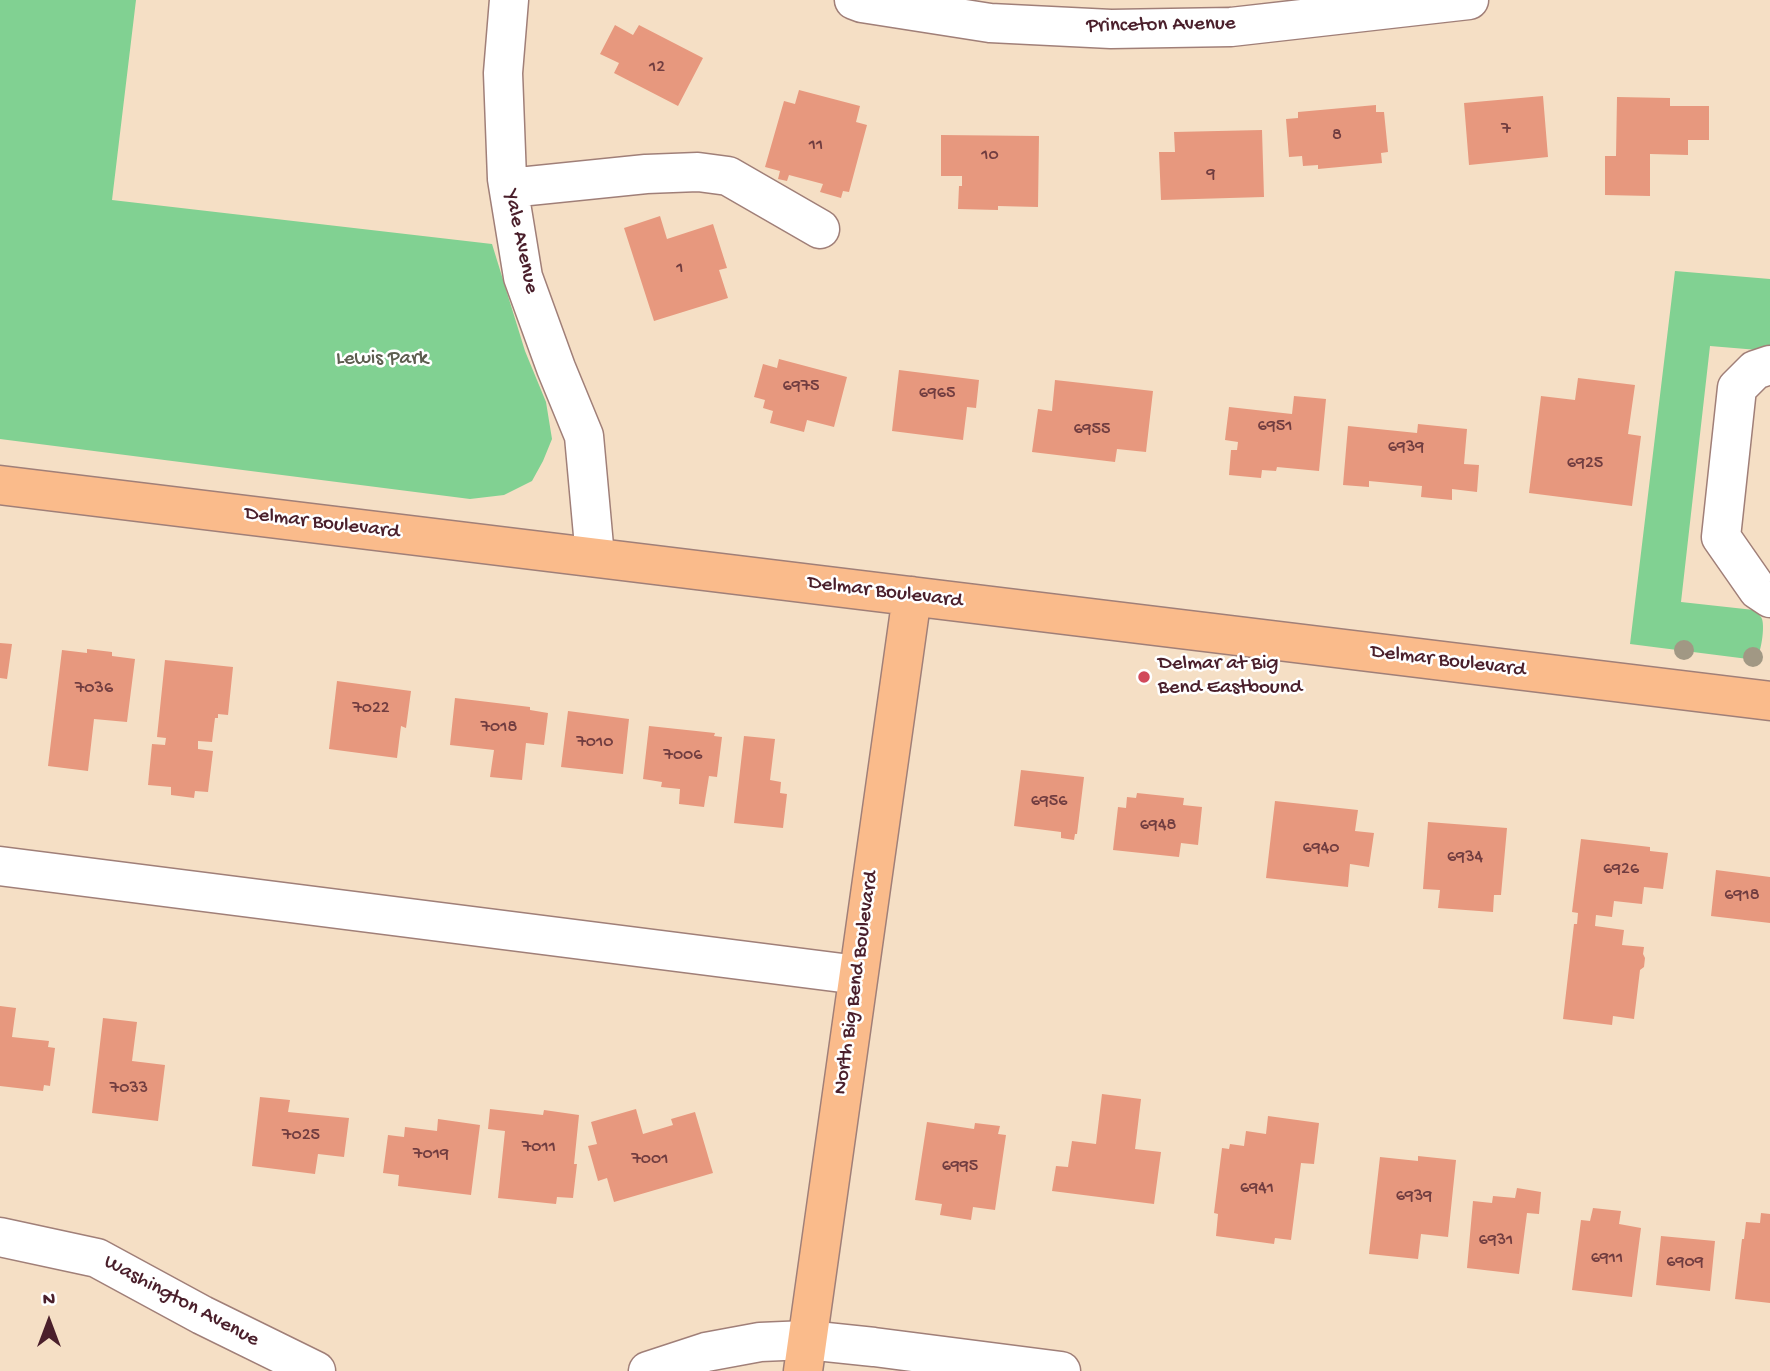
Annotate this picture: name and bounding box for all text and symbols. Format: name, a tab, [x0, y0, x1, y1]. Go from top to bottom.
street label: Princeton Avenue	[1086, 12, 1236, 40]
house number: 12	[649, 57, 665, 79]
house number: 7	[1501, 119, 1511, 141]
house number: 8	[1332, 125, 1342, 147]
house number: 11	[809, 135, 823, 157]
house number: 10	[981, 145, 999, 167]
house number: 9	[1206, 164, 1216, 186]
street label: Yale Avenue	[497, 188, 543, 296]
house number: 1	[676, 258, 684, 280]
park label: Lewis Park	[336, 347, 428, 373]
house number: 6975	[783, 376, 819, 398]
house number: 6965	[919, 383, 955, 405]
house number: 6951	[1258, 416, 1292, 438]
house number: 6955	[1073, 419, 1111, 441]
house number: 6939	[1388, 437, 1424, 459]
house number: 6925	[1567, 453, 1603, 475]
street label: Delmar Boulevard	[243, 502, 401, 546]
street label: Delmar Boulevard	[806, 571, 964, 615]
street label: Delmar Boulevard	[1369, 640, 1527, 684]
place label: Delmar at Big Bend Eastbound	[1158, 652, 1302, 702]
marker: Delmar at Big Bend Eastbound	[1136, 669, 1152, 685]
house number: 7036	[75, 678, 113, 700]
house number: 7022	[352, 698, 390, 720]
house number: 7018	[481, 717, 517, 739]
house number: 7010	[576, 732, 614, 754]
house number: 7006	[664, 745, 702, 767]
house number: 6956	[1031, 791, 1067, 813]
house number: 6948	[1140, 815, 1176, 837]
house number: 6940	[1303, 838, 1339, 860]
house number: 6934	[1447, 847, 1483, 869]
house number: 6926	[1603, 859, 1639, 881]
street label: North Big Bend Boulevard	[829, 870, 885, 1096]
house number: 6918	[1724, 885, 1760, 907]
house number: 7033	[110, 1078, 148, 1100]
house number: 7025	[282, 1125, 320, 1147]
house number: 7011	[522, 1137, 556, 1159]
house number: 7019	[413, 1144, 449, 1166]
house number: 7001	[631, 1149, 669, 1171]
house number: 6995	[942, 1156, 978, 1178]
house number: 6941	[1240, 1178, 1274, 1200]
house number: 6939	[1396, 1186, 1432, 1208]
house number: 6931	[1479, 1230, 1513, 1252]
house number: 6911	[1591, 1248, 1623, 1270]
street label: Washington Avenue	[99, 1250, 263, 1354]
house number: 6909	[1666, 1252, 1704, 1274]
north arrow	[14, 1287, 84, 1357]
text: N	[43, 1289, 55, 1312]

